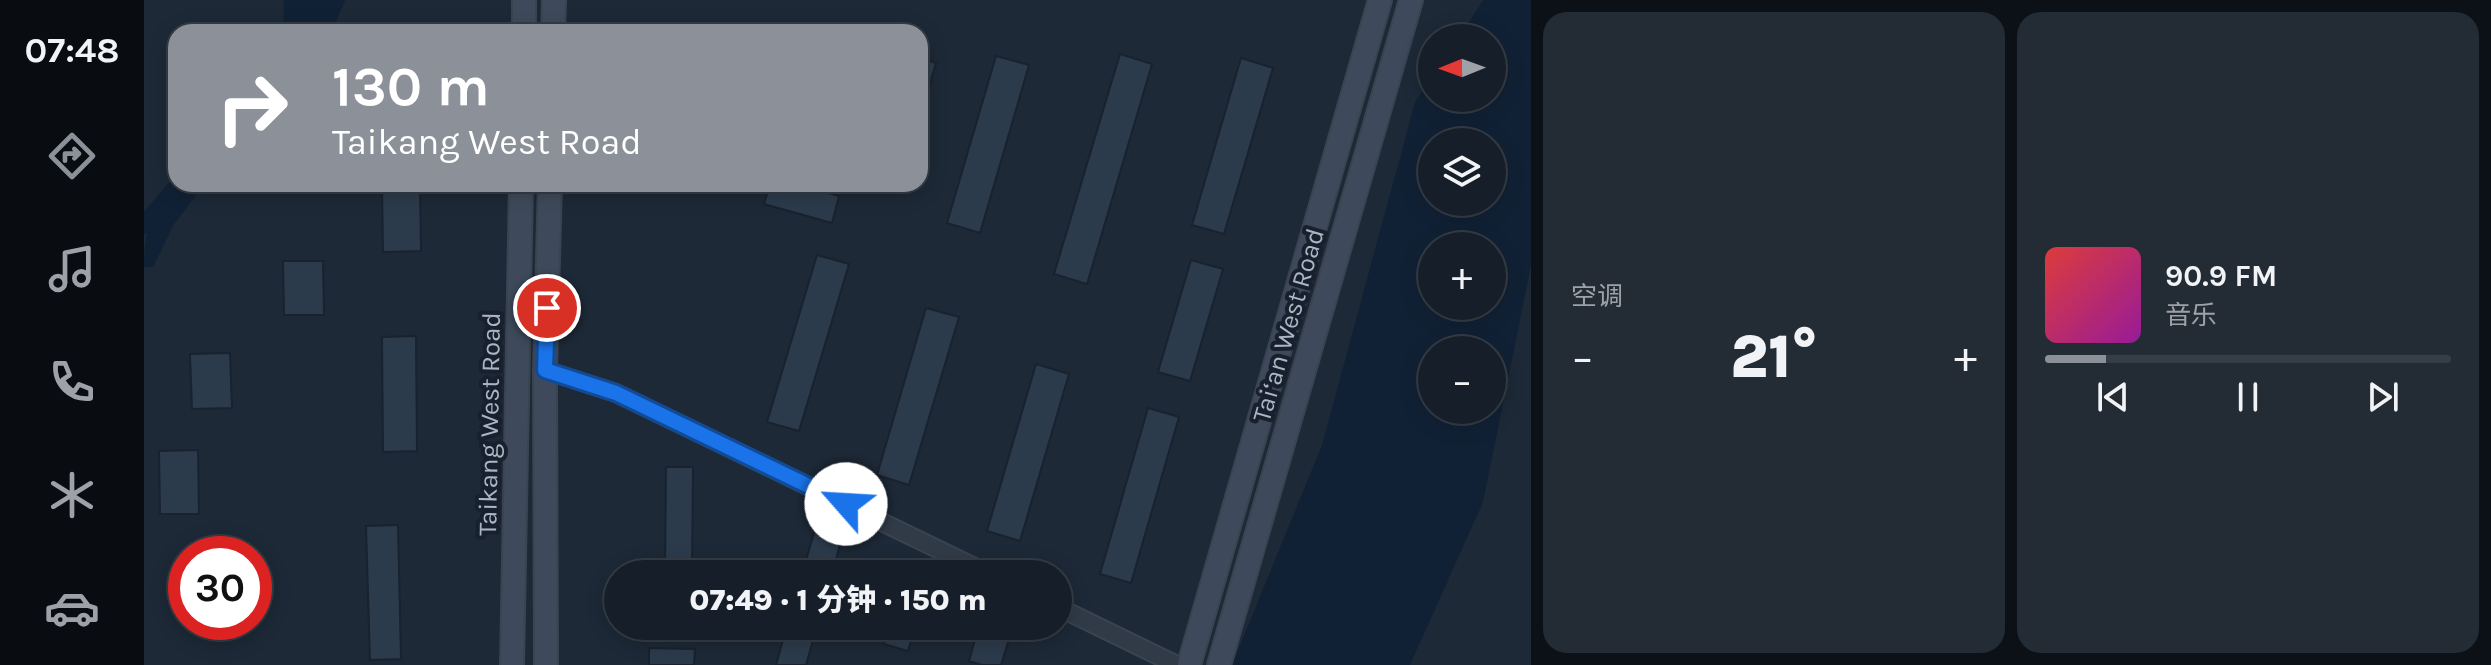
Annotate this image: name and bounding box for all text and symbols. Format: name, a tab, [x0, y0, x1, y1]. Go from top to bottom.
north arrow	[1418, 24, 1506, 112]
map controls	[1418, 24, 1506, 424]
text: 07:48	[24, 29, 120, 71]
text: 130 m	[332, 54, 490, 119]
icon: right	[200, 56, 304, 160]
text: Taikang West Road	[332, 121, 642, 163]
icon: directions	[44, 128, 100, 184]
button: layers	[1418, 128, 1506, 216]
street label: Tai‘an West Road	[1246, 225, 1331, 425]
button: +	[1418, 232, 1506, 320]
icon: music	[44, 241, 100, 297]
text: 90.9 FM	[2165, 258, 2277, 294]
pin	[513, 274, 581, 342]
text: 空调	[1571, 281, 1623, 312]
icon: arrive	[525, 286, 569, 330]
text: 音乐	[2165, 300, 2217, 331]
street label: Taikang West Road	[472, 312, 507, 536]
text: 21°	[1730, 322, 1818, 392]
text: −	[1571, 332, 1594, 383]
text: +	[1954, 332, 1977, 383]
button: −	[1418, 336, 1506, 424]
icon: phone	[44, 354, 100, 410]
icon: previous	[2091, 375, 2135, 419]
icon: pause	[2226, 375, 2270, 419]
icon: next	[2361, 375, 2405, 419]
position arrow	[804, 462, 888, 546]
icon: climate	[44, 467, 100, 523]
speed limit sign: 30	[168, 536, 272, 640]
icon: car	[44, 580, 100, 636]
text: 07:49 · 1 分钟 · 150 m	[689, 582, 987, 618]

